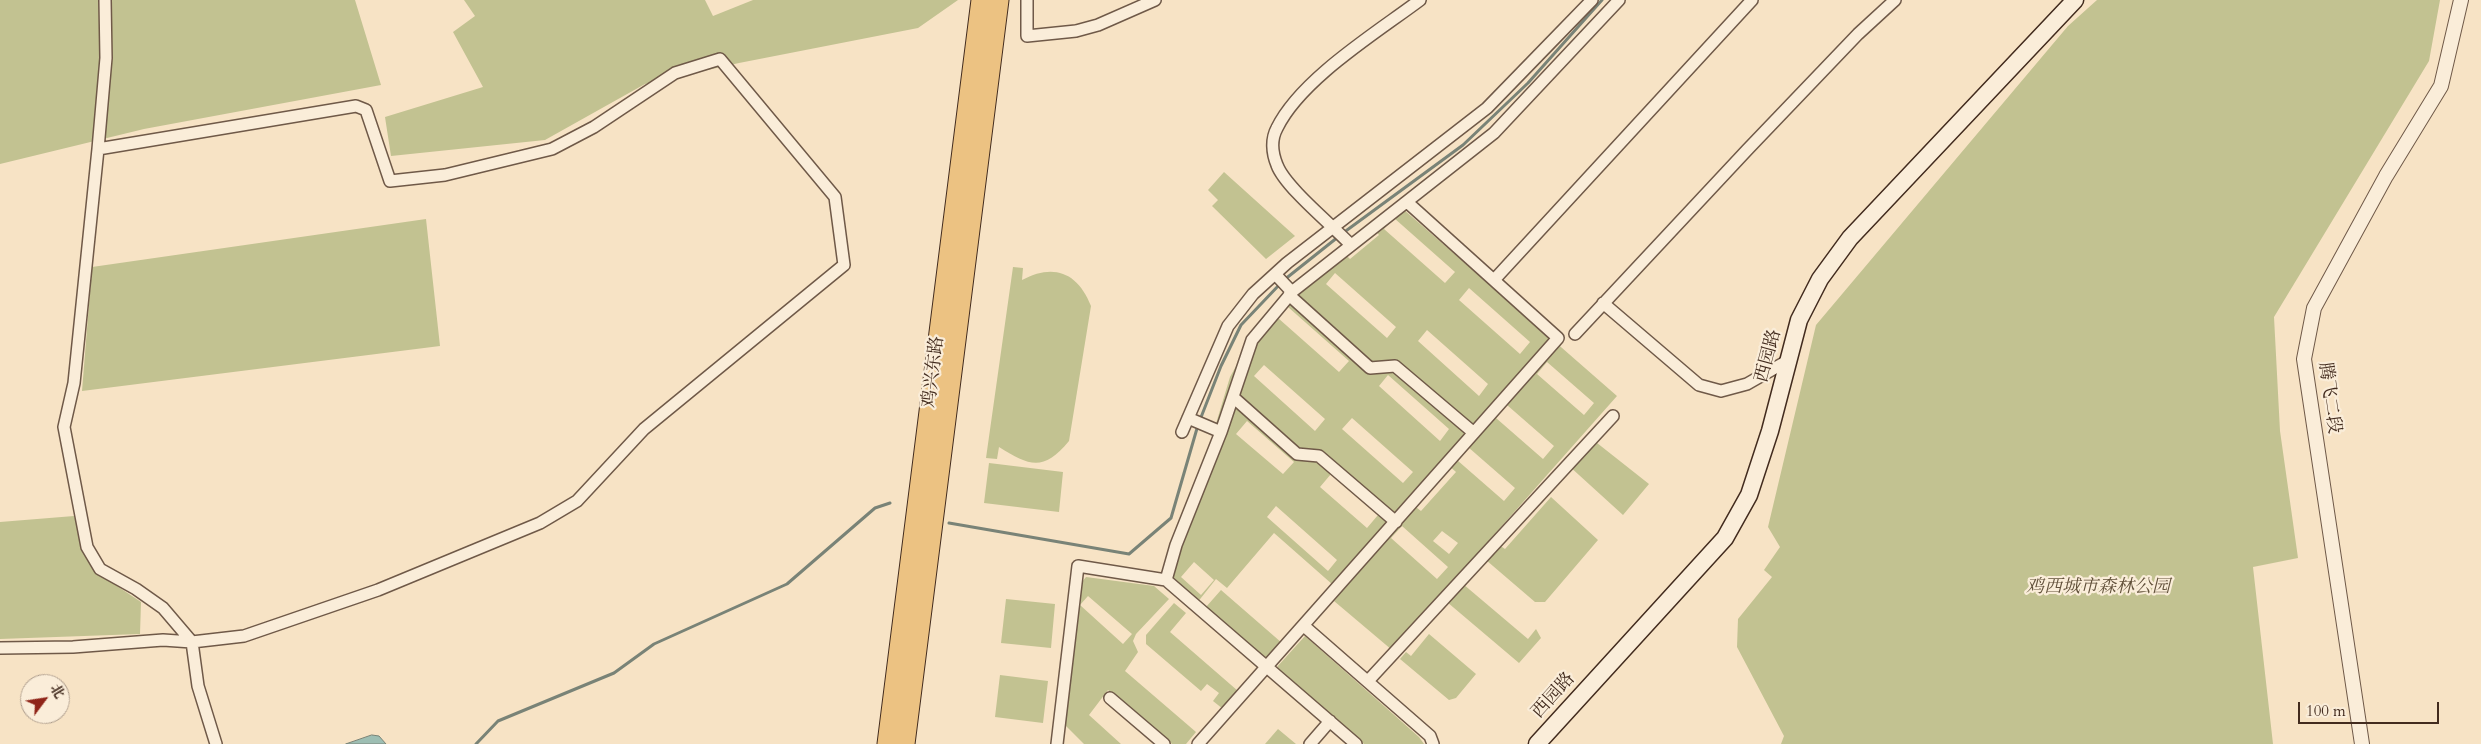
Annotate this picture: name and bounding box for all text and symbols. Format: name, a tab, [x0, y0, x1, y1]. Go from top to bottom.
street label: 西园路	[1752, 327, 1786, 385]
street label: 鸡兴东路	[919, 335, 949, 409]
street label: 腾飞二段	[2313, 361, 2345, 435]
park label: 鸡西城市森林公园	[2026, 577, 2170, 599]
street label: 西园路	[1528, 669, 1580, 723]
north arrow	[20, 674, 70, 724]
text: 北	[46, 681, 69, 702]
scale bar	[2301, 692, 2442, 724]
text: 100 m	[2306, 701, 2346, 721]

